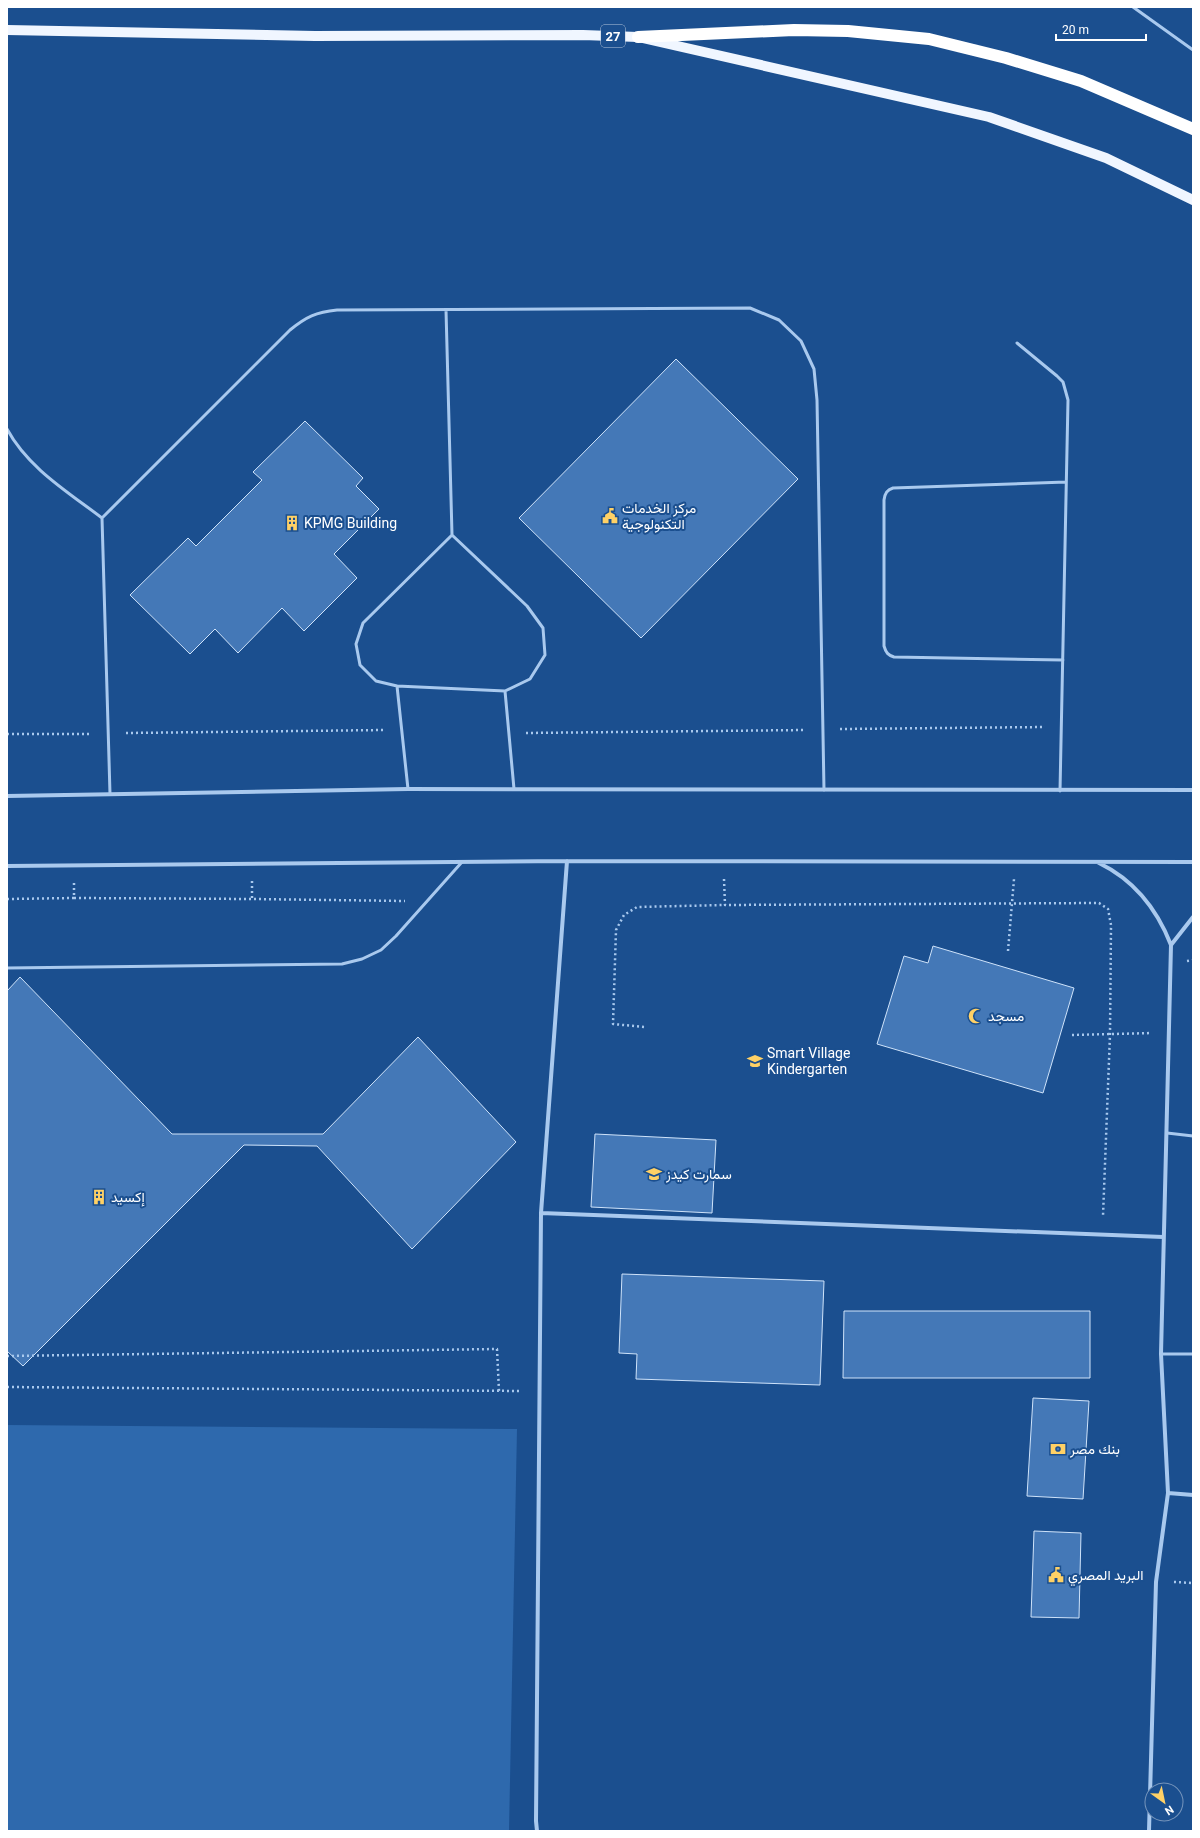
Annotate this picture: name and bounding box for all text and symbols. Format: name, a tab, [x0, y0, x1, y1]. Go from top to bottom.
scale bar	[1056, 16, 1146, 42]
text: 20 m	[1062, 23, 1089, 37]
road number: 27	[601, 25, 625, 47]
place label: مركز الخدمات التكنولوجية	[622, 500, 696, 533]
public building icon: مركز الخدمات التكنولوجية	[601, 507, 619, 525]
building icon: KPMG Building	[283, 514, 301, 532]
place label: KPMG Building	[304, 515, 397, 531]
mosque icon: مسجد	[967, 1007, 985, 1025]
place label: مسجد	[988, 1008, 1024, 1025]
place label: Smart Village Kindergarten	[767, 1045, 850, 1077]
school or university icon: Smart Village Kindergarten	[746, 1052, 764, 1070]
school or university icon: سمارت كيدز	[645, 1165, 663, 1183]
place label: سمارت كيدز	[665, 1166, 732, 1183]
building icon: إكسيد	[90, 1188, 108, 1206]
place label: إكسيد	[111, 1189, 145, 1207]
bank icon: بنك مصر	[1049, 1440, 1067, 1458]
place label: بنك مصر	[1069, 1441, 1120, 1458]
public building icon: البريد المصري	[1047, 1566, 1065, 1584]
place label: البريد المصري	[1068, 1567, 1143, 1587]
north arrow	[1144, 1782, 1184, 1822]
text: N	[1162, 1802, 1176, 1818]

